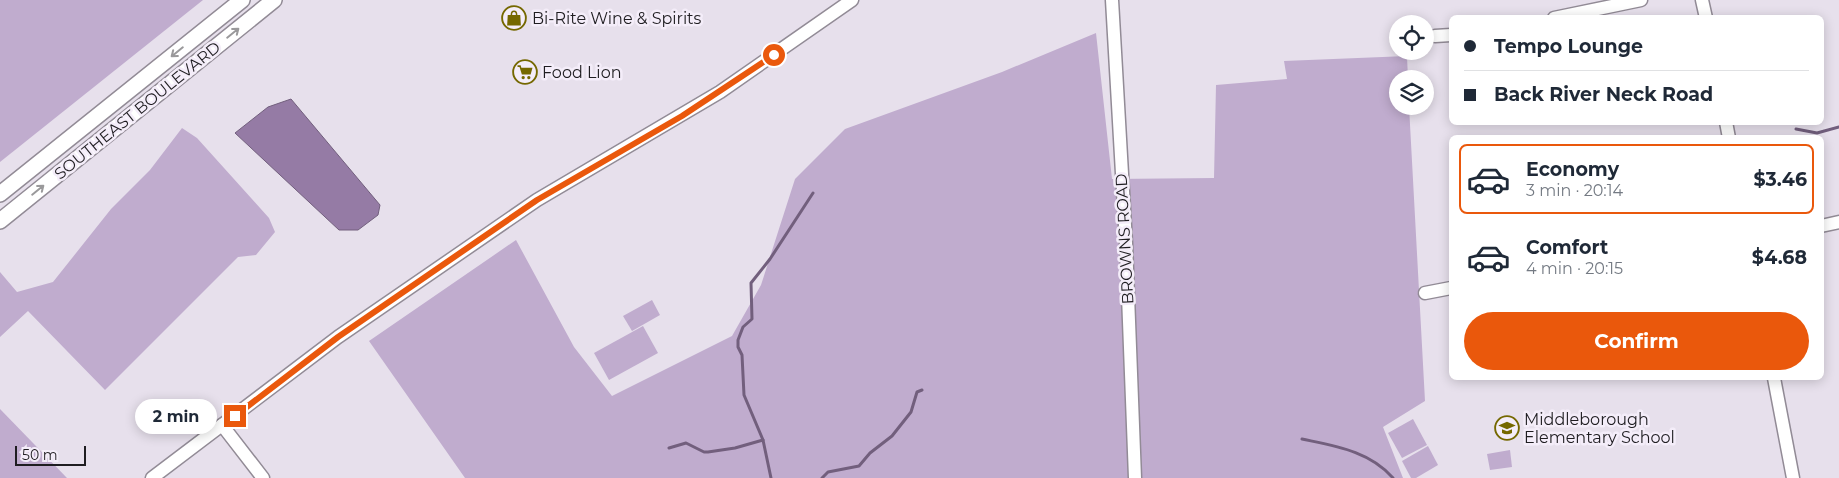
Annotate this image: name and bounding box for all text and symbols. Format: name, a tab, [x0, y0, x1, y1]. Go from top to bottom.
shop icon: Bi-Rite Wine & Spirits	[501, 5, 527, 31]
place label: Bi-Rite Wine & Spirits	[532, 9, 702, 28]
map controls	[1389, 15, 1434, 115]
button: locate	[1389, 15, 1434, 60]
one-way arrow	[226, 28, 239, 39]
text: Tempo Lounge	[1494, 35, 1643, 58]
street label: SOUTHEAST BOULEVARD	[50, 38, 224, 183]
route start	[763, 44, 785, 66]
one-way arrow	[171, 47, 184, 58]
supermarket icon: Food Lion	[512, 59, 538, 85]
place label: Food Lion	[542, 63, 622, 82]
button: layers	[1389, 70, 1434, 115]
text: Back River Neck Road	[1494, 83, 1713, 106]
icon: car	[1466, 157, 1511, 202]
text: Economy	[1526, 158, 1619, 181]
text: $3.46	[1754, 168, 1807, 191]
street label: BROWNS ROAD	[1112, 173, 1137, 305]
text: 3 min · 20:14	[1526, 181, 1623, 200]
one-way arrow	[31, 184, 44, 195]
icon: car	[1466, 235, 1511, 280]
text: Comfort	[1526, 236, 1608, 259]
text: $4.68	[1752, 246, 1807, 269]
text: 4 min · 20:15	[1526, 259, 1623, 278]
button: Confirm	[1464, 312, 1809, 370]
callout: 2 min	[135, 398, 218, 434]
route end	[224, 405, 246, 427]
text: 2 min	[153, 407, 199, 426]
place label: Middleborough Elementary School	[1524, 410, 1675, 447]
school or university icon: Middleborough Elementary School	[1494, 415, 1520, 441]
scale bar	[15, 443, 86, 466]
text: 50 m	[22, 446, 58, 464]

